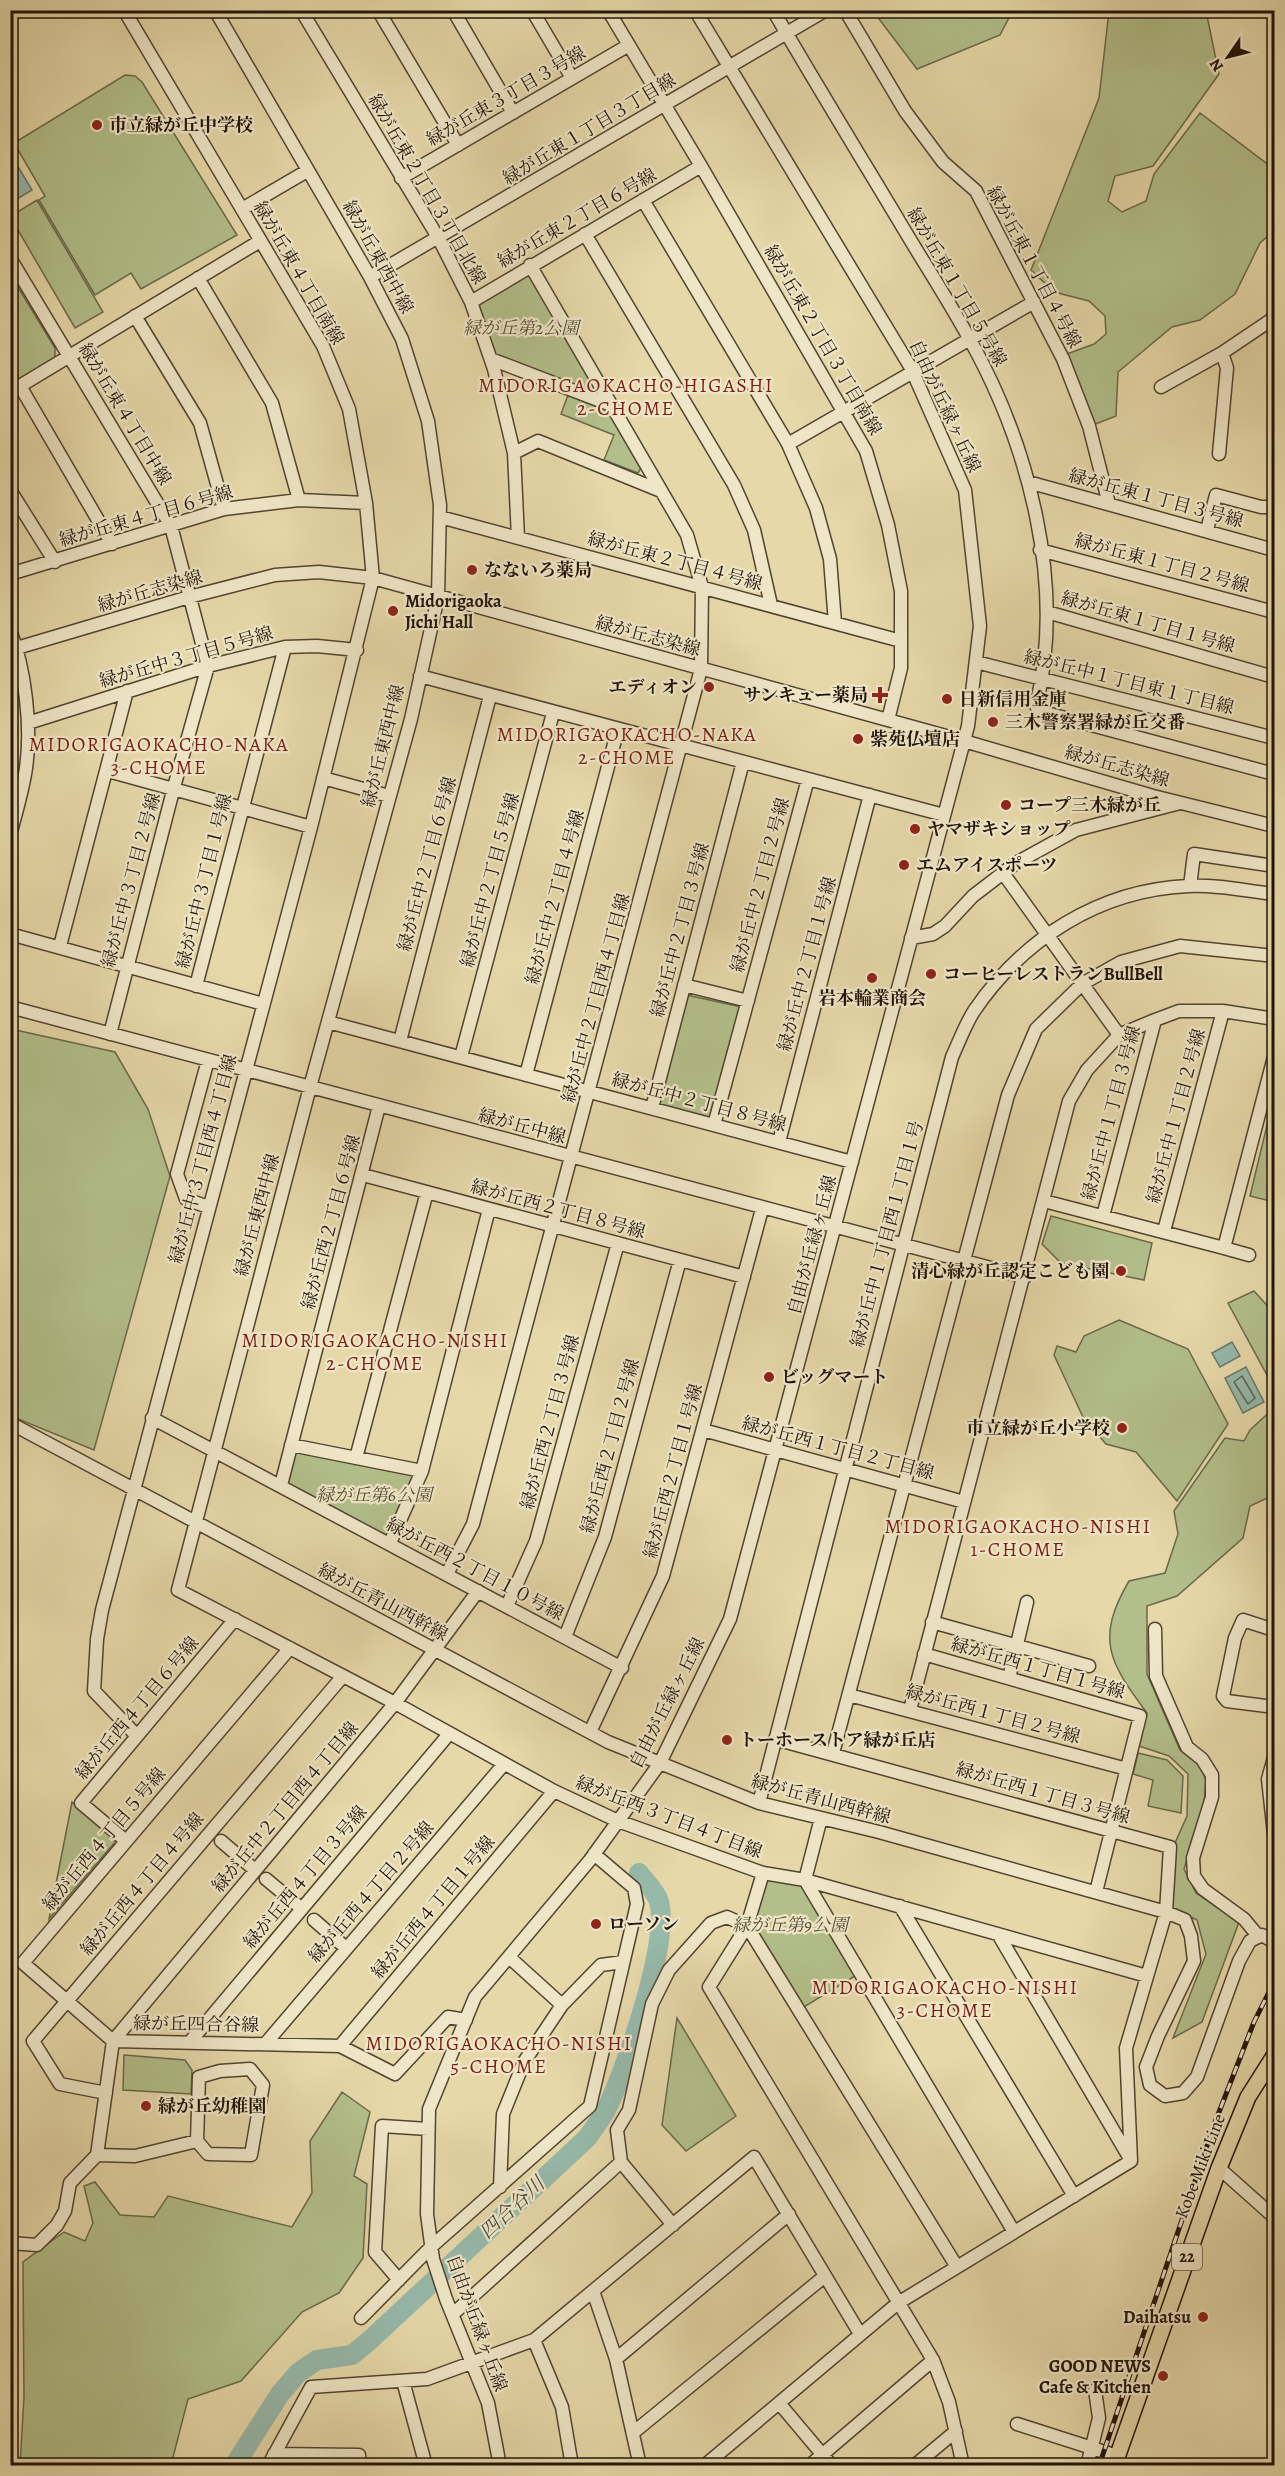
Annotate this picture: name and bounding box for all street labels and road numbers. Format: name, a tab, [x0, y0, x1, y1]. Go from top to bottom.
street label: 緑が丘東３丁目３号線	[422, 41, 590, 151]
street label: 緑が丘東１丁目３丁目線	[498, 68, 680, 190]
street label: 緑が丘東２丁目３丁目北線	[363, 89, 491, 289]
street label: 緑が丘東２丁目６号線	[493, 163, 661, 273]
street label: 緑が丘東１丁目４号線	[981, 182, 1087, 352]
street label: 緑が丘東西中線	[337, 196, 419, 318]
street label: 緑が丘東４丁目南線	[248, 197, 350, 349]
street label: 緑が丘東１丁目５号線	[902, 203, 1012, 371]
street label: 緑が丘東２丁目３丁目南線	[759, 240, 887, 440]
street label: 自由が丘緑ヶ丘線	[904, 336, 986, 476]
street label: 緑が丘東４丁目中線	[73, 338, 177, 490]
street label: 緑が丘東１丁目３号線	[1066, 463, 1246, 533]
street label: 緑が丘東４丁目６号線	[56, 480, 236, 552]
street label: 緑が丘東２丁目４号線	[585, 526, 765, 596]
street label: 緑が丘東１丁目２号線	[1072, 528, 1252, 598]
street label: 緑が丘志染線	[95, 565, 205, 617]
street label: 緑が丘東１丁目１号線	[1058, 586, 1238, 658]
street label: 緑が丘志染線	[593, 610, 703, 662]
street label: 緑が丘中３丁目５号線	[96, 621, 276, 693]
street label: 緑が丘中１丁目東１丁目線	[1021, 644, 1237, 720]
street label: 緑が丘東西中線	[356, 682, 410, 810]
street label: 緑が丘志染線	[1062, 740, 1172, 792]
street label: 緑が丘中２丁目６号線	[392, 774, 462, 954]
street label: 緑が丘中３丁目２号線	[96, 790, 166, 970]
street label: 緑が丘中２丁目５号線	[455, 790, 525, 970]
street label: 緑が丘中３丁目１号線	[171, 791, 237, 971]
street label: 緑が丘中２丁目２号線	[725, 795, 795, 975]
street label: 緑が丘中２丁目４号線	[520, 807, 590, 987]
street label: 緑が丘中２丁目３号線	[645, 840, 715, 1020]
street label: 緑が丘中２丁目１号線	[772, 874, 842, 1054]
street label: 緑が丘中２丁目西４丁目線	[556, 891, 636, 1105]
street label: 緑が丘中１丁目３号線	[1076, 1023, 1146, 1203]
street label: 緑が丘中１丁目２号線	[1141, 1026, 1211, 1206]
street label: 緑が丘中３丁目西４丁目線	[163, 1052, 243, 1266]
street label: 緑が丘中２丁目８号線	[609, 1067, 789, 1137]
street label: 緑が丘中線	[475, 1103, 569, 1149]
street label: 緑が丘中１丁目西１丁目１号	[845, 1118, 929, 1350]
street label: 緑が丘西２丁目６号線	[296, 1132, 366, 1312]
street label: 緑が丘東西中線	[229, 1151, 285, 1279]
street label: 自由が丘緑ヶ丘線	[782, 1172, 842, 1318]
street label: 緑が丘西２丁目８号線	[468, 1174, 648, 1244]
street label: 緑が丘西２丁目３号線	[515, 1332, 585, 1512]
street label: 緑が丘西２丁目２号線	[575, 1356, 645, 1536]
street label: 緑が丘西２丁目１号線	[638, 1381, 708, 1561]
street label: 緑が丘西１丁目２丁目線	[739, 1411, 937, 1485]
street label: 緑が丘西２丁目１０号線	[382, 1512, 568, 1626]
street label: 緑が丘青山西幹線	[314, 1558, 452, 1646]
street label: 緑が丘西４丁目６号線	[70, 1631, 204, 1785]
street label: 緑が丘西１丁目１号線	[948, 1632, 1128, 1704]
street label: 自由が丘緑ヶ丘線	[624, 1633, 710, 1773]
street label: 緑が丘西１丁目２号線	[903, 1679, 1083, 1749]
street label: 緑が丘中２丁目西４丁目線	[206, 1717, 364, 1897]
street label: 緑が丘西１丁目３号線	[953, 1757, 1133, 1829]
street label: 緑が丘西４丁目５号線	[37, 1762, 171, 1916]
street label: 緑が丘青山西幹線	[748, 1769, 894, 1829]
street label: 緑が丘西３丁目４丁目線	[572, 1770, 766, 1864]
street label: 緑が丘西４丁目３号線	[238, 1800, 372, 1954]
street label: 緑が丘西４丁目４号線	[75, 1807, 209, 1961]
street label: 緑が丘西４丁目２号線	[303, 1816, 439, 1968]
street label: 緑が丘西４丁目１号線	[366, 1830, 500, 1984]
street label: 緑が丘四合谷線	[133, 2011, 259, 2037]
street label: Kobe Miki Line	[1169, 2110, 1231, 2222]
road number: 22	[1172, 2244, 1202, 2270]
street label: 自由が丘緑ヶ丘線	[441, 2251, 513, 2395]

